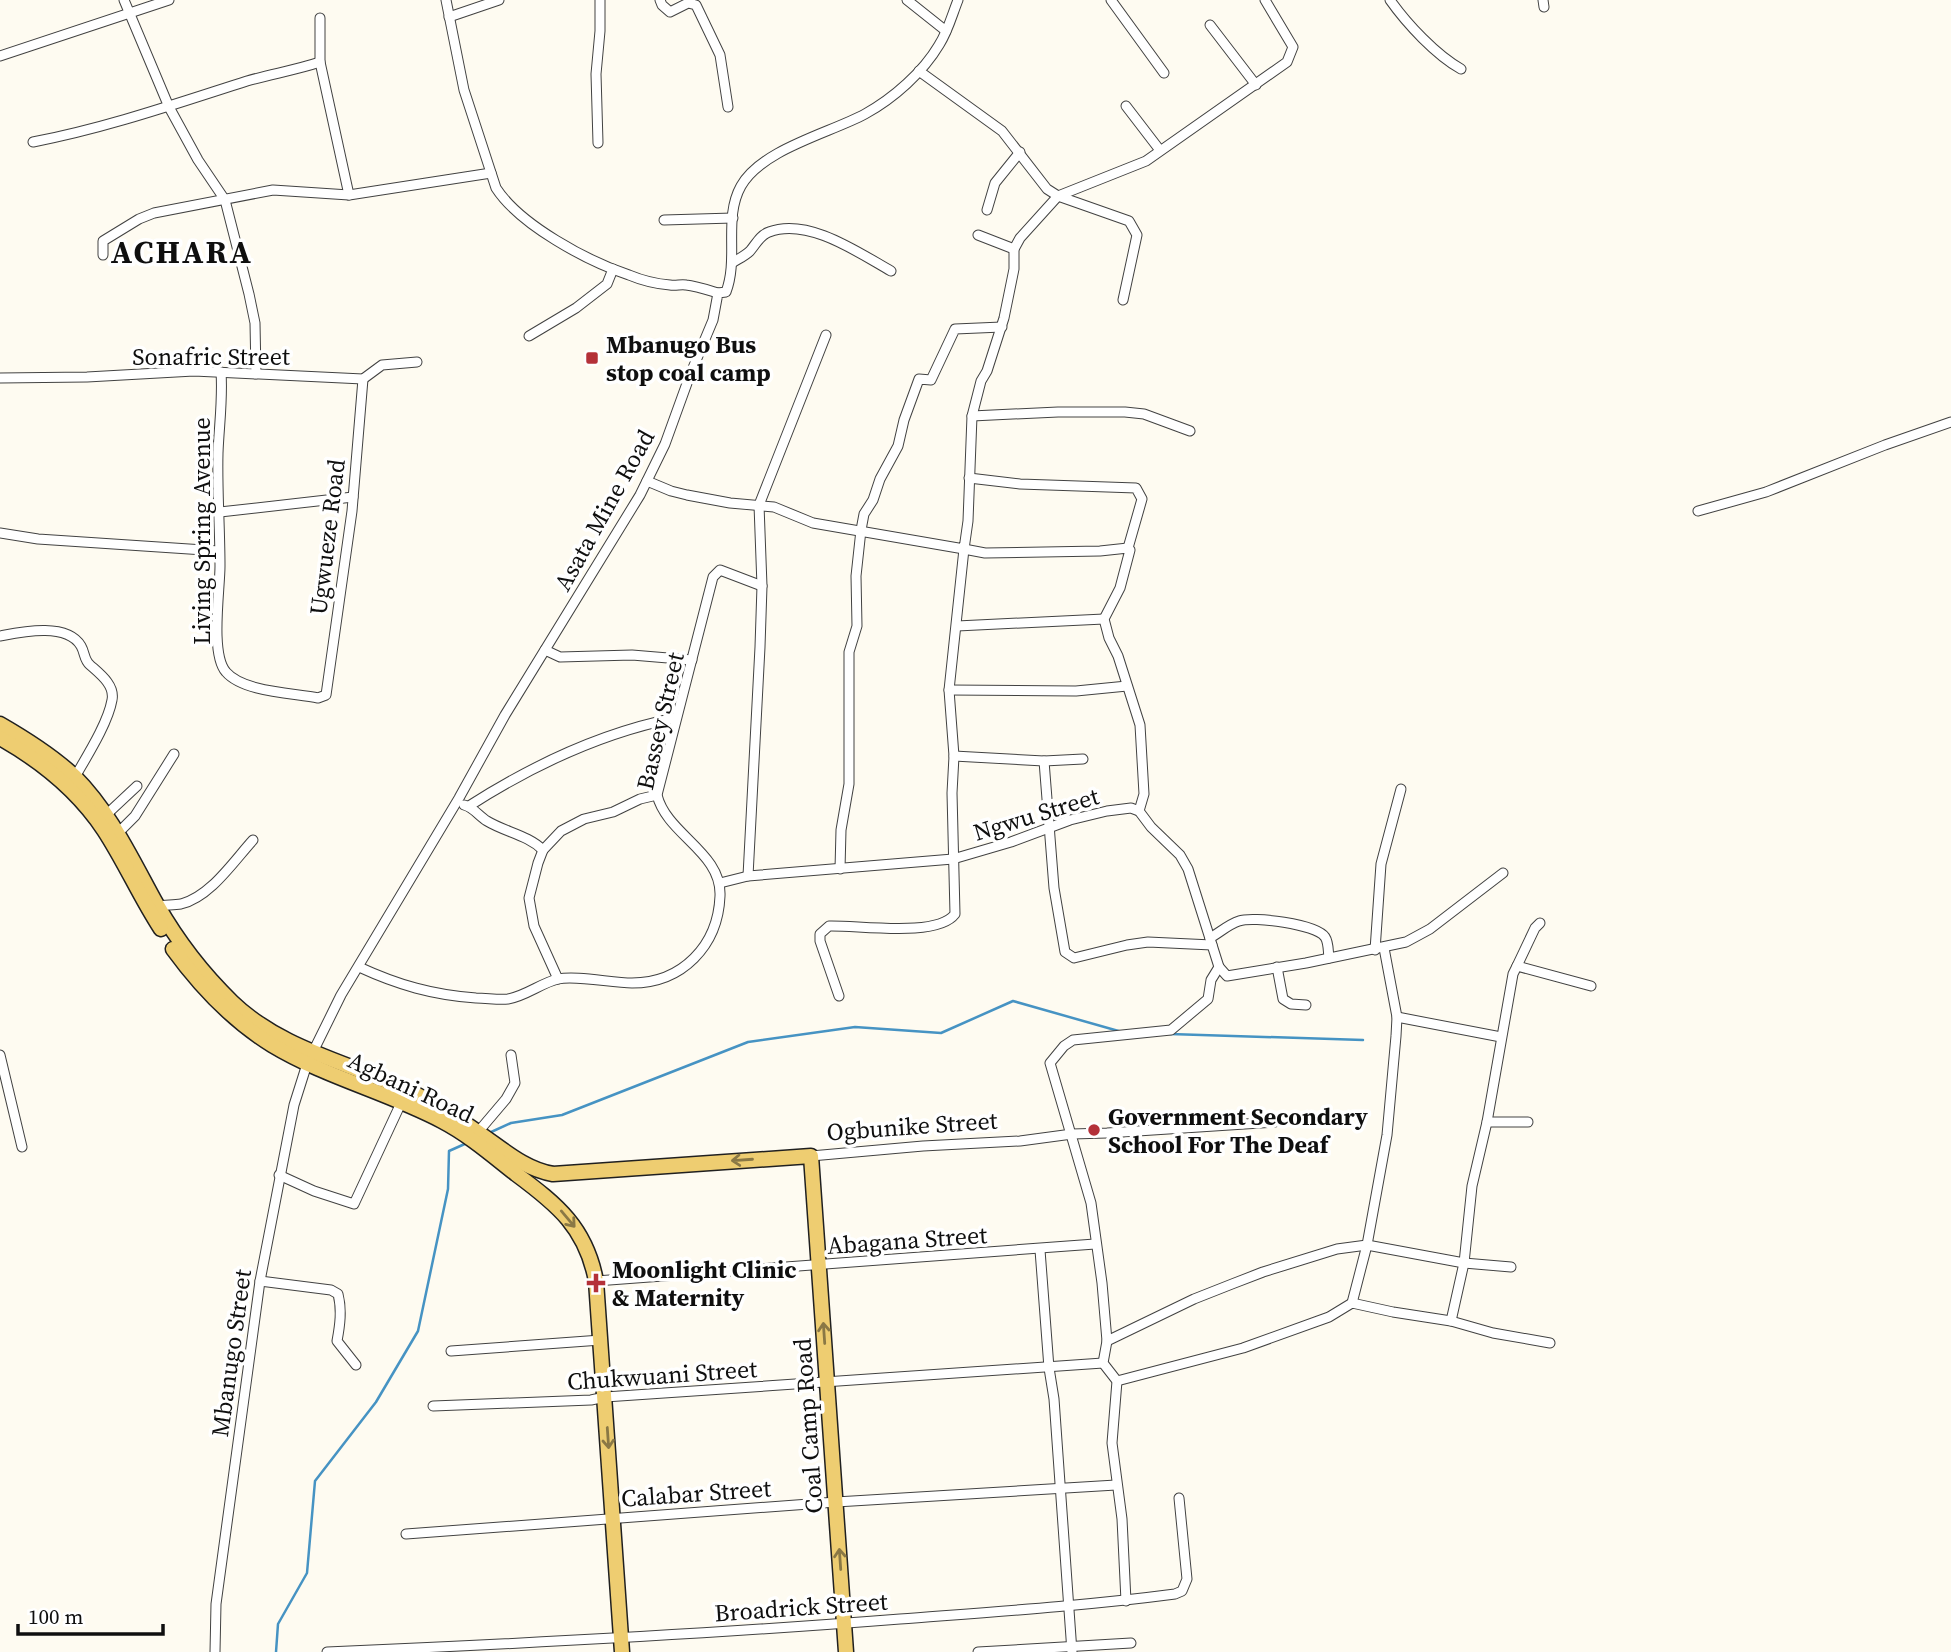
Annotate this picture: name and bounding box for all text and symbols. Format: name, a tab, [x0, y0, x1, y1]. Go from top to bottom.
district label: ACHARA	[111, 230, 253, 274]
place label: Mbanugo Bus stop coal camp	[606, 328, 771, 389]
street label: Sonafric Street	[132, 340, 290, 373]
marker: Mbanugo Bus stop coal camp	[584, 350, 600, 366]
street label: Living Spring Avenue	[185, 417, 218, 645]
street label: Asata Mine Road	[546, 423, 662, 597]
street label: Ugwueze Road	[301, 457, 353, 617]
street label: Bassey Street	[628, 649, 692, 793]
street label: Ngwu Street	[969, 779, 1103, 849]
street label: Agbani Road	[343, 1043, 480, 1131]
place label: Government Secondary School For The Deaf	[1108, 1100, 1368, 1161]
street label: Ogbunike Street	[826, 1104, 999, 1148]
marker: Government Secondary School For The Deaf	[1086, 1122, 1102, 1138]
one-way arrow	[731, 1154, 754, 1167]
one-way arrow	[560, 1209, 576, 1227]
street label: Abagana Street	[826, 1218, 988, 1262]
place label: Moonlight Clinic & Maternity	[612, 1253, 797, 1314]
street label: Mbanugo Street	[203, 1267, 259, 1439]
marker: Moonlight Clinic & Maternity	[586, 1273, 606, 1293]
one-way arrow	[817, 1322, 830, 1344]
street label: Coal Camp Road	[785, 1337, 831, 1515]
street label: Chukwuani Street	[566, 1352, 758, 1398]
one-way arrow	[602, 1427, 615, 1449]
street label: Calabar Street	[620, 1471, 772, 1515]
one-way arrow	[833, 1549, 846, 1571]
street label: Broadrick Street	[713, 1584, 889, 1630]
scale bar	[18, 1592, 163, 1636]
text: 100 m	[28, 1602, 83, 1631]

